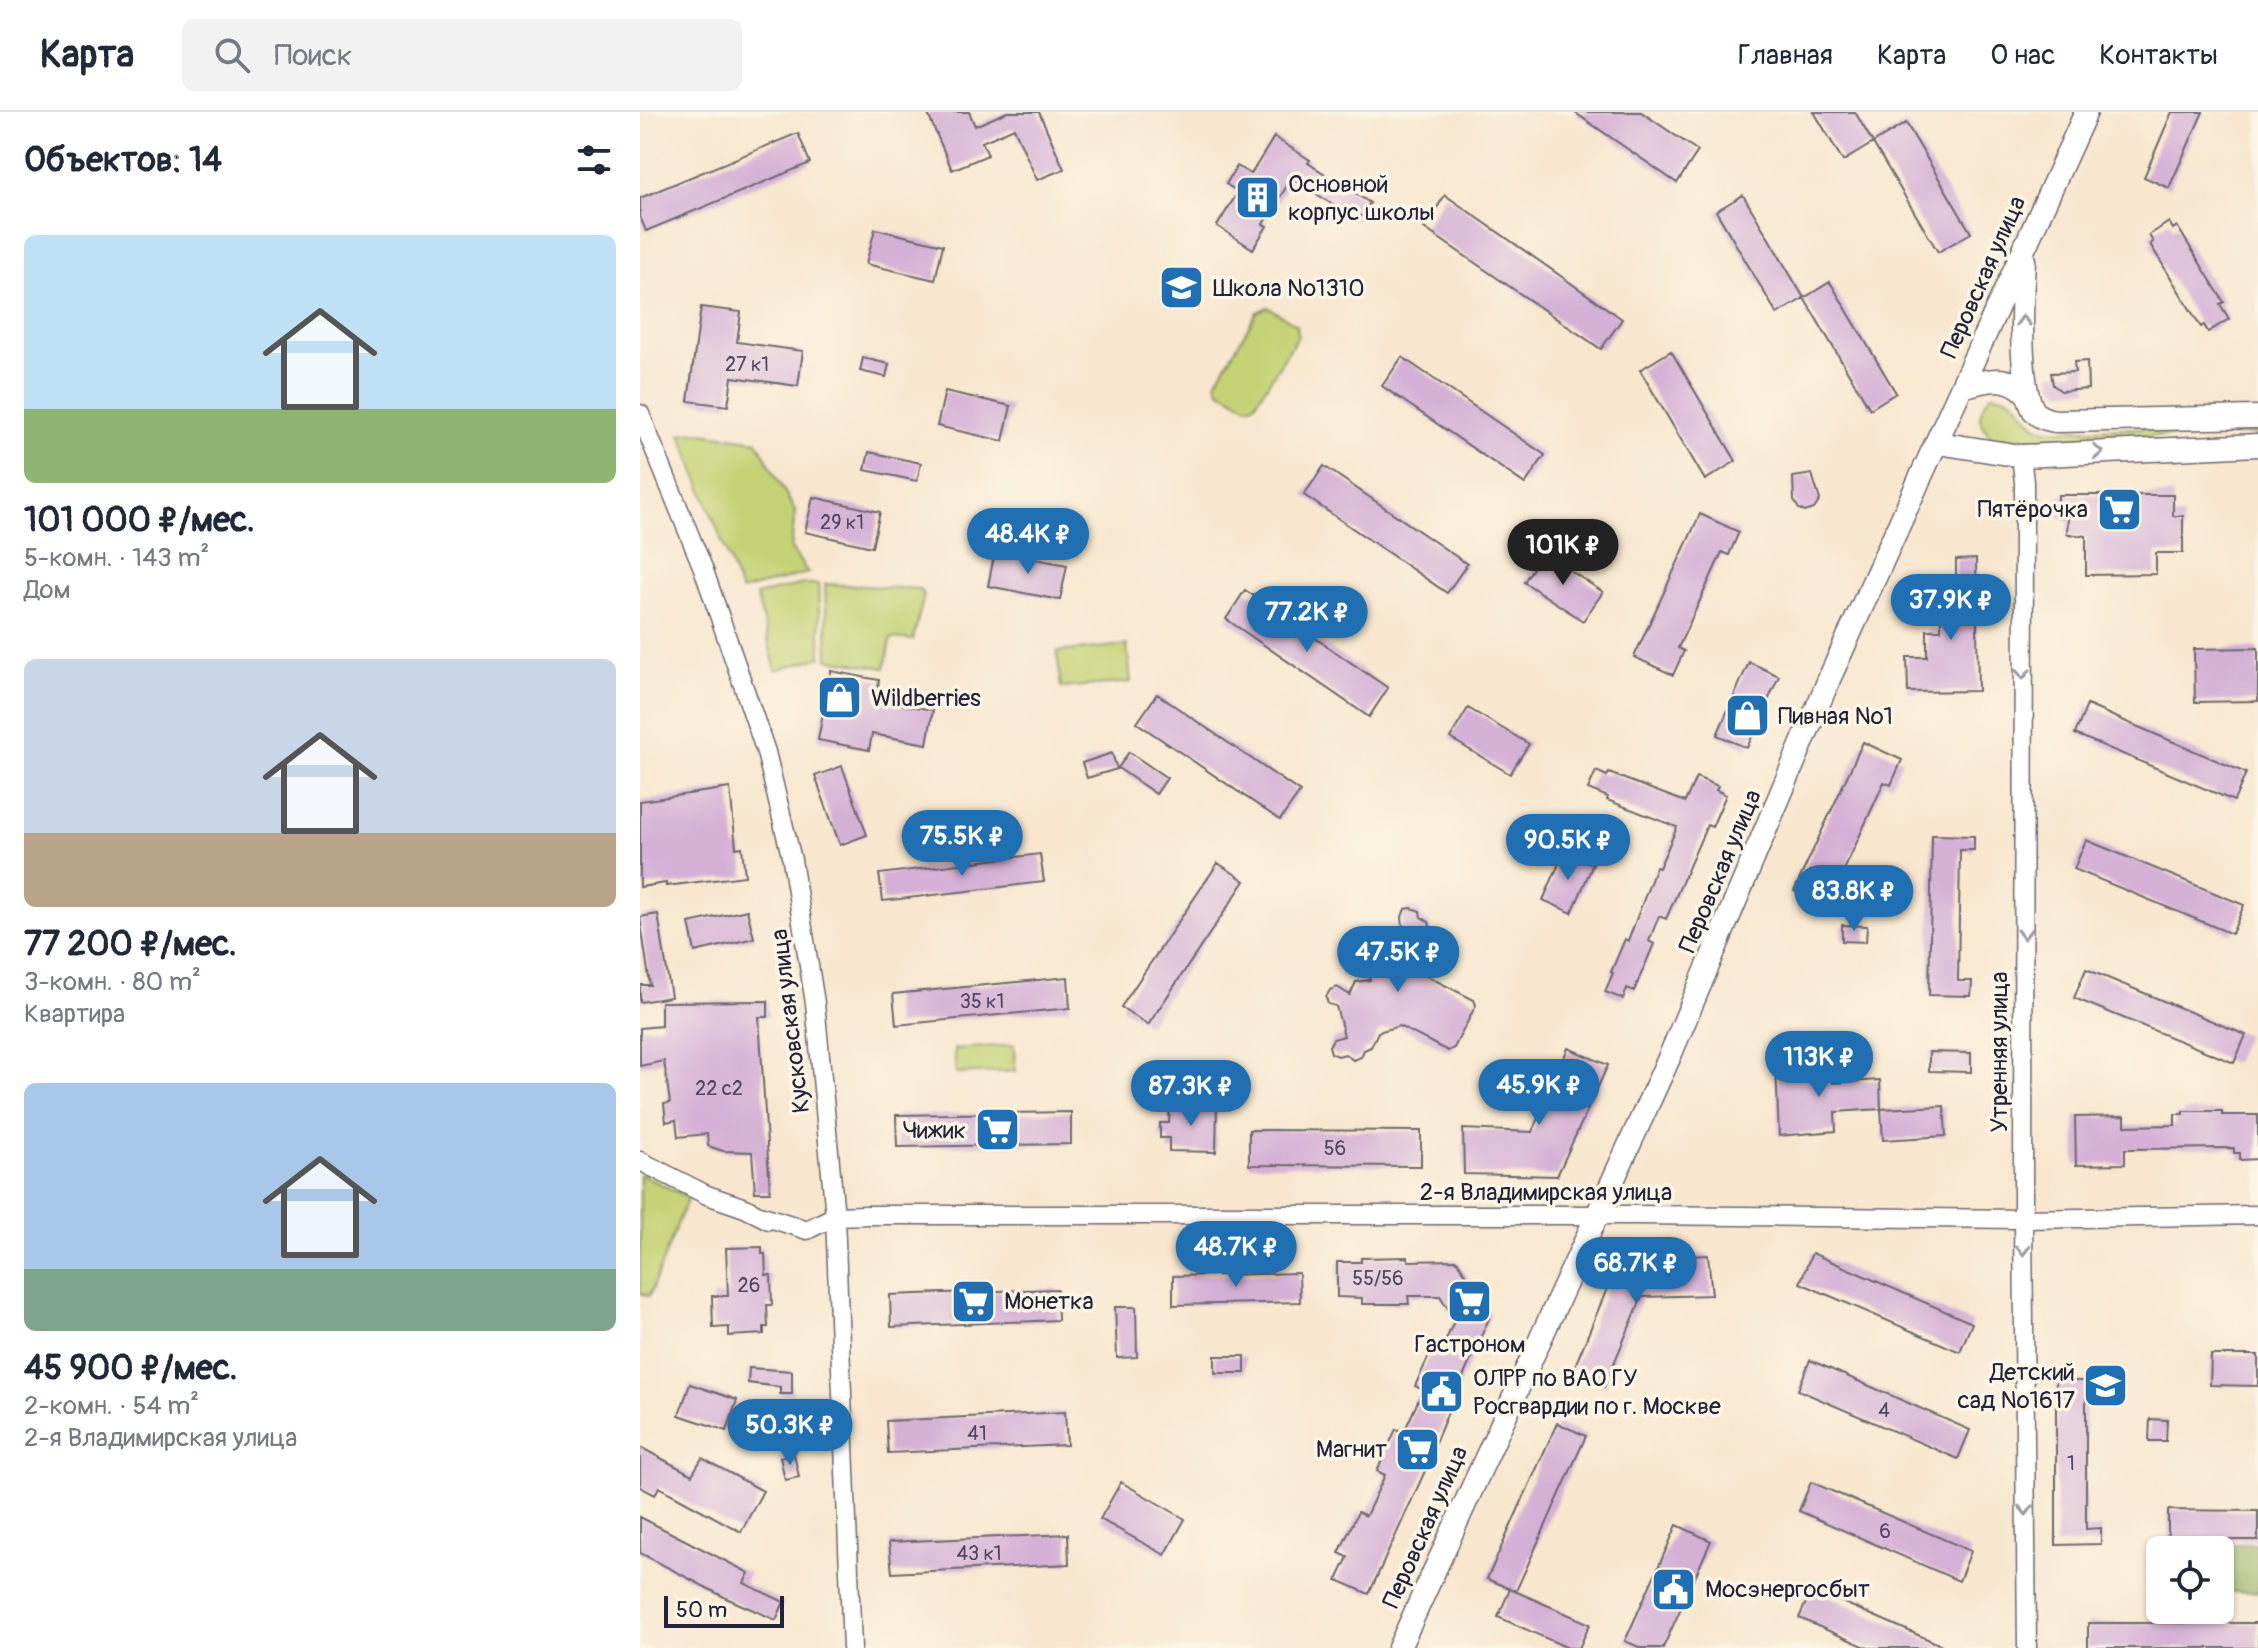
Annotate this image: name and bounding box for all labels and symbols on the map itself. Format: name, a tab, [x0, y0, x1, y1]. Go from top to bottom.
place label: Основной корпус школы	[1288, 170, 1435, 227]
building icon: Основной корпус школы	[1233, 174, 1281, 222]
street label: Перовская улица	[1935, 192, 2032, 363]
school or university icon: Школа №1310	[1158, 264, 1206, 312]
place label: Школа №1310	[1213, 274, 1365, 303]
one-way arrow	[2015, 314, 2032, 327]
house number: 27 к1	[725, 352, 769, 377]
one-way arrow	[2092, 444, 2105, 461]
supermarket icon: Пятёрочка	[2095, 485, 2143, 533]
place label: Пятёрочка	[1977, 495, 2088, 524]
pin: 48.4K ₽	[954, 508, 1102, 576]
house number: 29 к1	[820, 510, 864, 535]
pin: 101K ₽	[1498, 519, 1628, 587]
pin: 37.9K ₽	[1877, 574, 2025, 642]
pin: 77.2K ₽	[1233, 586, 1381, 654]
one-way arrow	[2014, 668, 2032, 681]
shop icon: Wildberries	[816, 674, 864, 722]
place label: Wildberries	[871, 684, 981, 713]
shop icon: Пивная №1	[1723, 692, 1771, 740]
place label: Пивная №1	[1778, 702, 1893, 731]
street label: Перовская улица	[1673, 785, 1768, 957]
pin: 75.5K ₽	[888, 810, 1036, 878]
pin: 90.5K ₽	[1494, 814, 1642, 882]
pin: 83.8K ₽	[1780, 865, 1928, 933]
pin: 47.5K ₽	[1324, 926, 1472, 994]
street label: Кусковская улица	[765, 927, 816, 1115]
one-way arrow	[2015, 928, 2033, 941]
street label: Утренняя улица	[1985, 971, 2014, 1133]
house number: 35 к1	[960, 989, 1004, 1014]
pin: 113K ₽	[1754, 1031, 1884, 1099]
pin: 45.9K ₽	[1465, 1059, 1613, 1127]
pin: 87.3K ₽	[1117, 1060, 1265, 1128]
house number: 22 с2	[695, 1076, 743, 1101]
supermarket icon: Чижик	[973, 1106, 1021, 1154]
place label: Чижик	[902, 1116, 966, 1145]
house number: 56	[1324, 1136, 1346, 1161]
street label: 2-я Владимирская улица	[1420, 1178, 1672, 1207]
pin: 48.7K ₽	[1162, 1221, 1310, 1289]
pin: 68.7K ₽	[1562, 1237, 1710, 1305]
one-way arrow	[2014, 1244, 2032, 1257]
house number: 55/56	[1352, 1266, 1404, 1291]
house number: 26	[738, 1273, 760, 1298]
supermarket icon: Монетка	[949, 1277, 997, 1325]
supermarket icon: Гастроном	[1446, 1278, 1494, 1326]
place label: Монетка	[1004, 1287, 1094, 1316]
place label: Гастроном	[1414, 1330, 1526, 1359]
place label: Детский сад №1617	[1957, 1358, 2075, 1415]
school or university icon: Детский сад №1617	[2082, 1362, 2130, 1410]
place label: ОЛРР по ВАО ГУ Росгвардии по г. Москве	[1473, 1364, 1721, 1421]
public building icon: ОЛРР по ВАО ГУ Росгвардии по г. Москве	[1418, 1368, 1466, 1416]
house number: 4	[1878, 1398, 1890, 1423]
pin: 50.3K ₽	[716, 1399, 864, 1467]
house number: 41	[967, 1421, 987, 1446]
supermarket icon: Магнит	[1394, 1425, 1442, 1473]
place label: Магнит	[1316, 1435, 1387, 1464]
street label: Перовская улица	[1377, 1442, 1474, 1613]
house number: 1	[2067, 1451, 2075, 1476]
one-way arrow	[2017, 1504, 2035, 1517]
house number: 6	[1879, 1519, 1891, 1544]
house number: 43 к1	[956, 1541, 1002, 1566]
public building icon: Мосэнергосбыт	[1650, 1565, 1698, 1613]
place label: Мосэнергосбыт	[1705, 1575, 1870, 1604]
scale bar	[664, 1592, 784, 1628]

